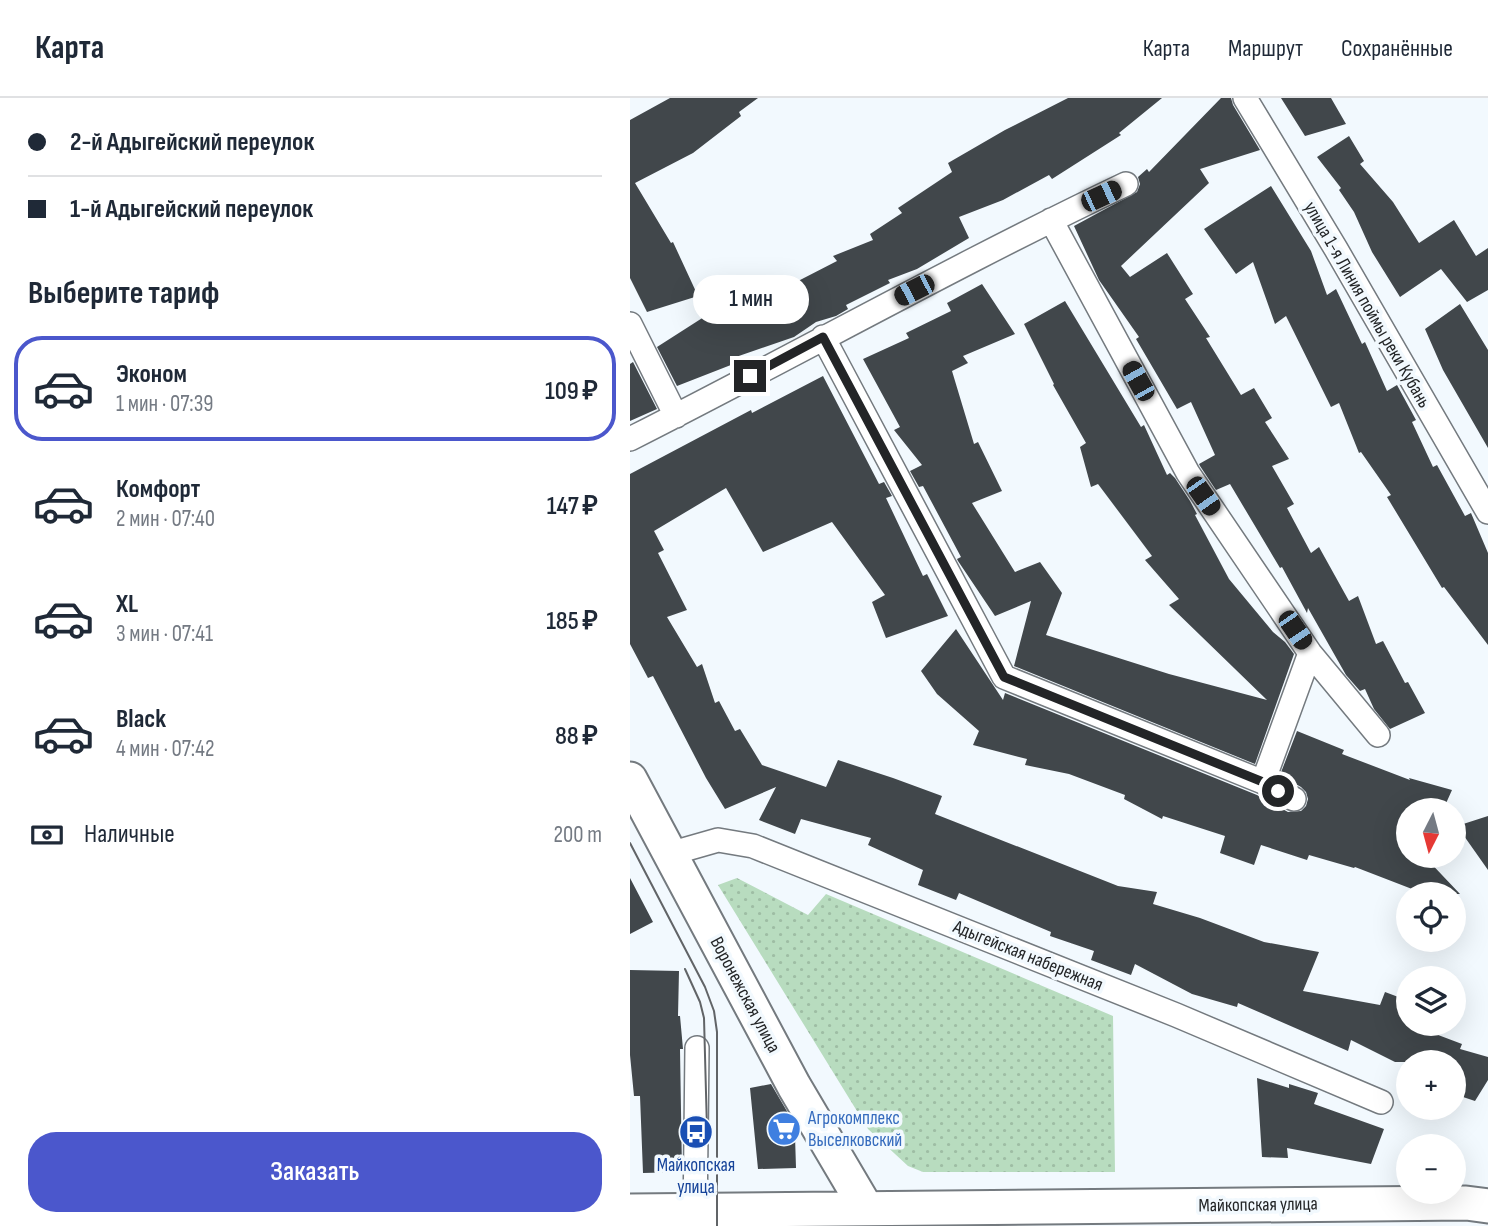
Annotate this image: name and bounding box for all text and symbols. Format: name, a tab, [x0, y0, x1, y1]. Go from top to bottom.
text: Карта	[35, 28, 104, 68]
text: Карта	[1143, 34, 1190, 63]
text: Маршрут	[1228, 34, 1303, 63]
text: Сохранённые	[1341, 34, 1453, 63]
text: 2-й Адыгейский переулок	[70, 127, 314, 158]
car	[1078, 178, 1125, 214]
text: 1-й Адыгейский переулок	[70, 194, 313, 225]
street label: улица 1-я Линия поймы реки Кубань	[1298, 198, 1436, 412]
car	[891, 271, 938, 309]
text: Выберите тариф	[28, 274, 219, 313]
callout: 1 мин	[692, 274, 808, 324]
text: 1 мин	[729, 285, 773, 313]
icon: car	[32, 357, 95, 420]
car	[1119, 358, 1158, 404]
text: Эконом	[116, 359, 187, 390]
route end	[734, 360, 766, 392]
text: 109 ₽	[545, 376, 598, 407]
text: 1 мин · 07:39	[116, 390, 213, 418]
icon: car	[32, 472, 95, 535]
car	[1183, 473, 1224, 519]
text: Комфорт	[116, 474, 200, 505]
text: 147 ₽	[547, 491, 598, 522]
text: 2 мин · 07:40	[116, 505, 215, 533]
icon: car	[32, 587, 95, 650]
text: XL	[116, 589, 138, 620]
text: 185 ₽	[546, 606, 598, 637]
car	[1275, 607, 1316, 653]
text: 3 мин · 07:41	[116, 620, 213, 648]
icon: car	[32, 702, 95, 765]
text: Black	[116, 704, 166, 735]
text: 88 ₽	[555, 721, 598, 752]
text: 4 мин · 07:42	[116, 735, 214, 763]
route start	[1262, 775, 1294, 807]
north arrow	[1396, 798, 1466, 868]
map controls	[1396, 798, 1466, 1204]
icon: cash	[28, 816, 66, 854]
text: Наличные	[84, 819, 175, 850]
text: 200 m	[554, 821, 602, 849]
button: locate	[1396, 882, 1466, 952]
street label: Адыгейская набережная	[949, 915, 1106, 997]
street label: Воронежская улица	[705, 933, 785, 1057]
button: layers	[1396, 966, 1466, 1036]
button: +	[1396, 1050, 1466, 1120]
place label: Агрокомплекс Выселковский	[807, 1107, 902, 1152]
supermarket icon: Агрокомплекс Выселковский	[765, 1110, 803, 1148]
bus stop icon: Майкопская улица	[677, 1113, 715, 1151]
button: Заказать	[28, 1132, 602, 1212]
button: −	[1396, 1134, 1466, 1204]
place label: Майкопская улица	[657, 1154, 735, 1199]
street label: Майкопская улица	[1198, 1192, 1318, 1218]

